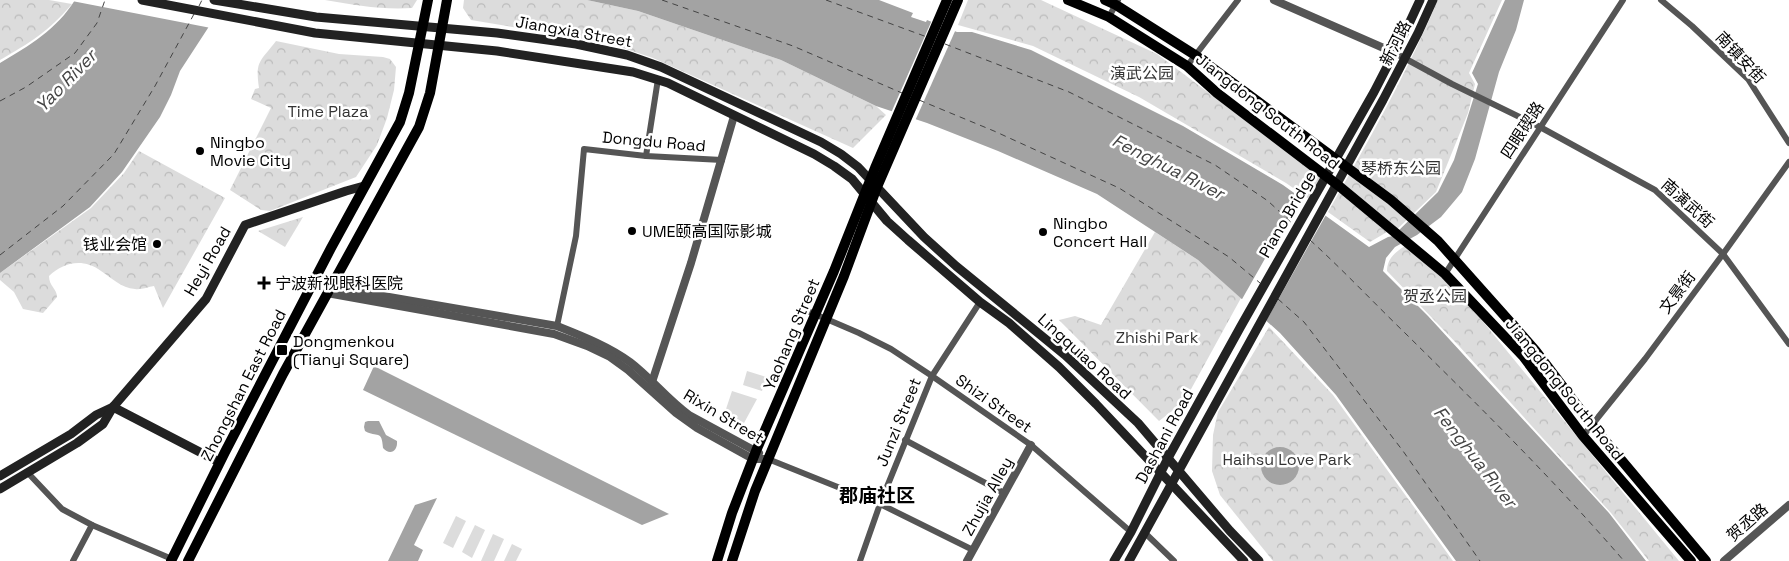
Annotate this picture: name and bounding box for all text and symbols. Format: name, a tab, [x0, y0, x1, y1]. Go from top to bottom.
street label: Jiangxia Street	[514, 11, 634, 52]
street label: 新河路	[1375, 17, 1416, 69]
street label: 南镇安街	[1711, 27, 1770, 88]
water label: Yao River	[30, 43, 103, 117]
street label: Jiangdong South Road	[1191, 49, 1344, 174]
park label: 演武公园	[1110, 63, 1174, 84]
street label: 四眼碶路	[1496, 98, 1549, 163]
park label: Time Plaza	[288, 101, 368, 122]
street label: Dongdu Road	[601, 127, 707, 156]
water label: Fenghua Rıver	[1109, 129, 1230, 206]
place label: Ningbo Movie City	[210, 132, 291, 171]
marker: Ningbo Movie City	[194, 145, 206, 157]
park label: 琴桥东公园	[1361, 158, 1441, 179]
street label: Piano Bridge	[1254, 167, 1321, 262]
street label: 南演武街	[1657, 174, 1718, 233]
place label: Ningbo Concert Hall	[1053, 213, 1147, 252]
place label: UME颐高国际影城	[642, 221, 772, 242]
street label: Heyi Road	[179, 223, 236, 300]
marker: UME颐高国际影城	[626, 225, 638, 237]
marker: Ningbo Concert Hall	[1037, 226, 1049, 238]
place label: 钱业会馆	[83, 234, 147, 255]
marker: 钱业会馆	[151, 238, 163, 250]
street label: 文景街	[1655, 267, 1700, 318]
place label: 宁波新视眼科医院	[275, 273, 403, 294]
street label: Yaohang Street	[758, 275, 824, 393]
marker: 宁波新视眼科医院	[257, 276, 271, 290]
park label: 贺丞公园	[1403, 286, 1467, 307]
street label: Zhongshan East Road	[196, 306, 291, 465]
street label: Lingquiao Road	[1033, 309, 1136, 404]
street label: Jiangdong South Road	[1501, 314, 1629, 465]
park label: Zhishi Park	[1116, 327, 1199, 348]
place label: Dongmenkou (Tianyi Square)	[293, 331, 409, 370]
marker: Dongmenkou (Tianyi Square)	[275, 343, 289, 357]
street label: Shizi Street	[951, 369, 1036, 437]
street label: Junzi Street	[871, 375, 926, 470]
street label: Rixin Street	[680, 384, 768, 449]
street label: Dashani Road	[1131, 385, 1198, 487]
water label: Fenghua Rıver	[1429, 401, 1523, 514]
park label: Haihsu Love Park	[1222, 449, 1352, 470]
street label: Zhujia Alley	[957, 453, 1018, 539]
district label: 郡庙社区	[839, 483, 915, 508]
street label: 贺丞路	[1722, 499, 1772, 546]

